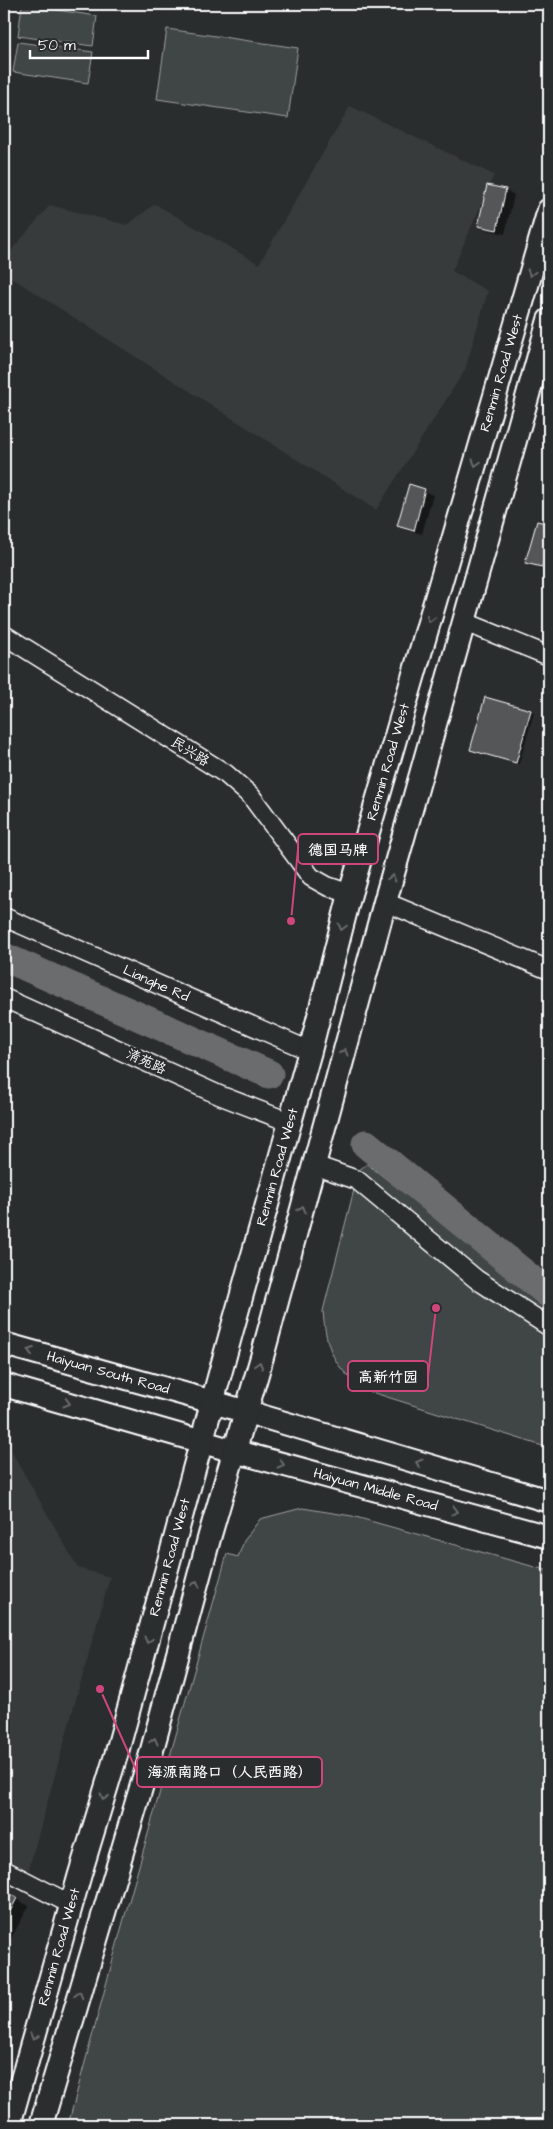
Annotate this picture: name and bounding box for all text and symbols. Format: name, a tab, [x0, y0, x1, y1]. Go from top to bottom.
scale bar	[30, 28, 148, 60]
text: 50 m	[38, 35, 76, 56]
one-way arrow	[526, 269, 536, 277]
street label: Renmin Road West	[475, 312, 528, 434]
one-way arrow	[471, 458, 481, 467]
one-way arrow	[426, 614, 436, 623]
street label: Renmin Road West	[362, 701, 415, 823]
street label: 民兴路	[167, 732, 213, 772]
callout: 德国马牌	[298, 834, 378, 864]
text: 德国马牌	[308, 840, 368, 861]
one-way arrow	[386, 874, 397, 883]
one-way arrow	[337, 922, 348, 931]
street label: Lianghe Rd	[120, 960, 192, 1007]
street label: 清苑路	[123, 1044, 169, 1080]
one-way arrow	[339, 1048, 349, 1056]
street label: Renmin Road West	[252, 1105, 304, 1228]
one-way arrow	[296, 1204, 307, 1213]
street label: Haiyuan South Road	[44, 1346, 172, 1399]
one-way arrow	[27, 1347, 35, 1357]
callout: 高新竹园	[348, 1361, 428, 1391]
one-way arrow	[254, 1362, 264, 1370]
text: 高新竹园	[358, 1367, 418, 1388]
one-way arrow	[63, 1397, 72, 1408]
one-way arrow	[277, 1458, 285, 1468]
one-way arrow	[415, 1458, 423, 1468]
street label: Haiyuan Middle Road	[311, 1463, 440, 1516]
street label: Renmin Road West	[144, 1496, 196, 1619]
one-way arrow	[451, 1505, 459, 1516]
one-way arrow	[190, 1580, 201, 1589]
one-way arrow	[143, 1636, 153, 1644]
one-way arrow	[148, 1737, 159, 1746]
callout: 海源南路口（人民西路）	[137, 1757, 322, 1787]
text: 海源南路口（人民西路）	[147, 1762, 313, 1783]
one-way arrow	[99, 1792, 109, 1800]
street label: Renmin Road West	[33, 1886, 86, 2008]
one-way arrow	[74, 1991, 84, 1999]
one-way arrow	[29, 2032, 40, 2041]

